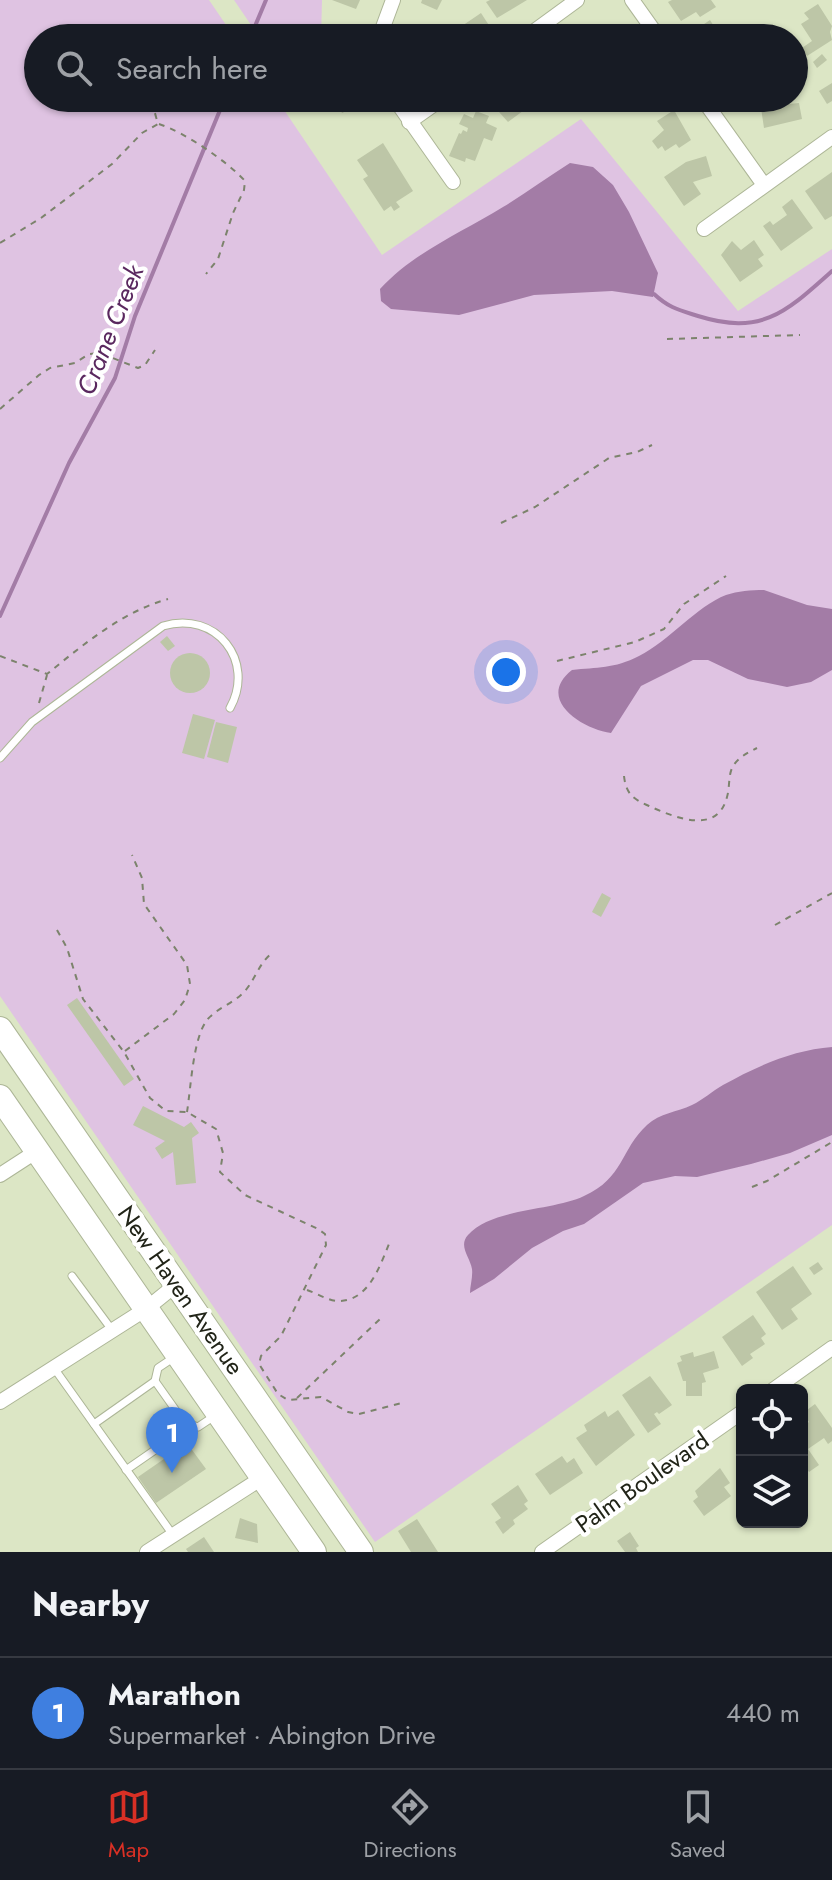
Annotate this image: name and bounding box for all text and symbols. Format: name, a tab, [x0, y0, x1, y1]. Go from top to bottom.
search box	[24, 24, 808, 112]
icon: search	[52, 46, 96, 90]
text: Search here	[116, 47, 268, 90]
water label: Crane Creek	[67, 258, 154, 401]
your location	[486, 652, 526, 692]
street label: New Haven Avenue	[109, 1198, 253, 1382]
map controls	[736, 1384, 808, 1528]
button: locate	[736, 1384, 808, 1456]
pin: 1	[146, 1407, 198, 1473]
street label: Palm Boulevard	[568, 1423, 716, 1541]
button: layers	[736, 1456, 808, 1528]
text: Nearby	[32, 1580, 149, 1629]
text: Marathon	[108, 1673, 241, 1716]
text: 1	[51, 1694, 65, 1732]
text: 440 m	[726, 1694, 800, 1732]
text: Supermarket · Abington Drive	[108, 1716, 436, 1754]
tab: Map	[107, 1785, 151, 1865]
tab: Directions	[364, 1785, 457, 1865]
tab: Saved	[670, 1785, 725, 1865]

